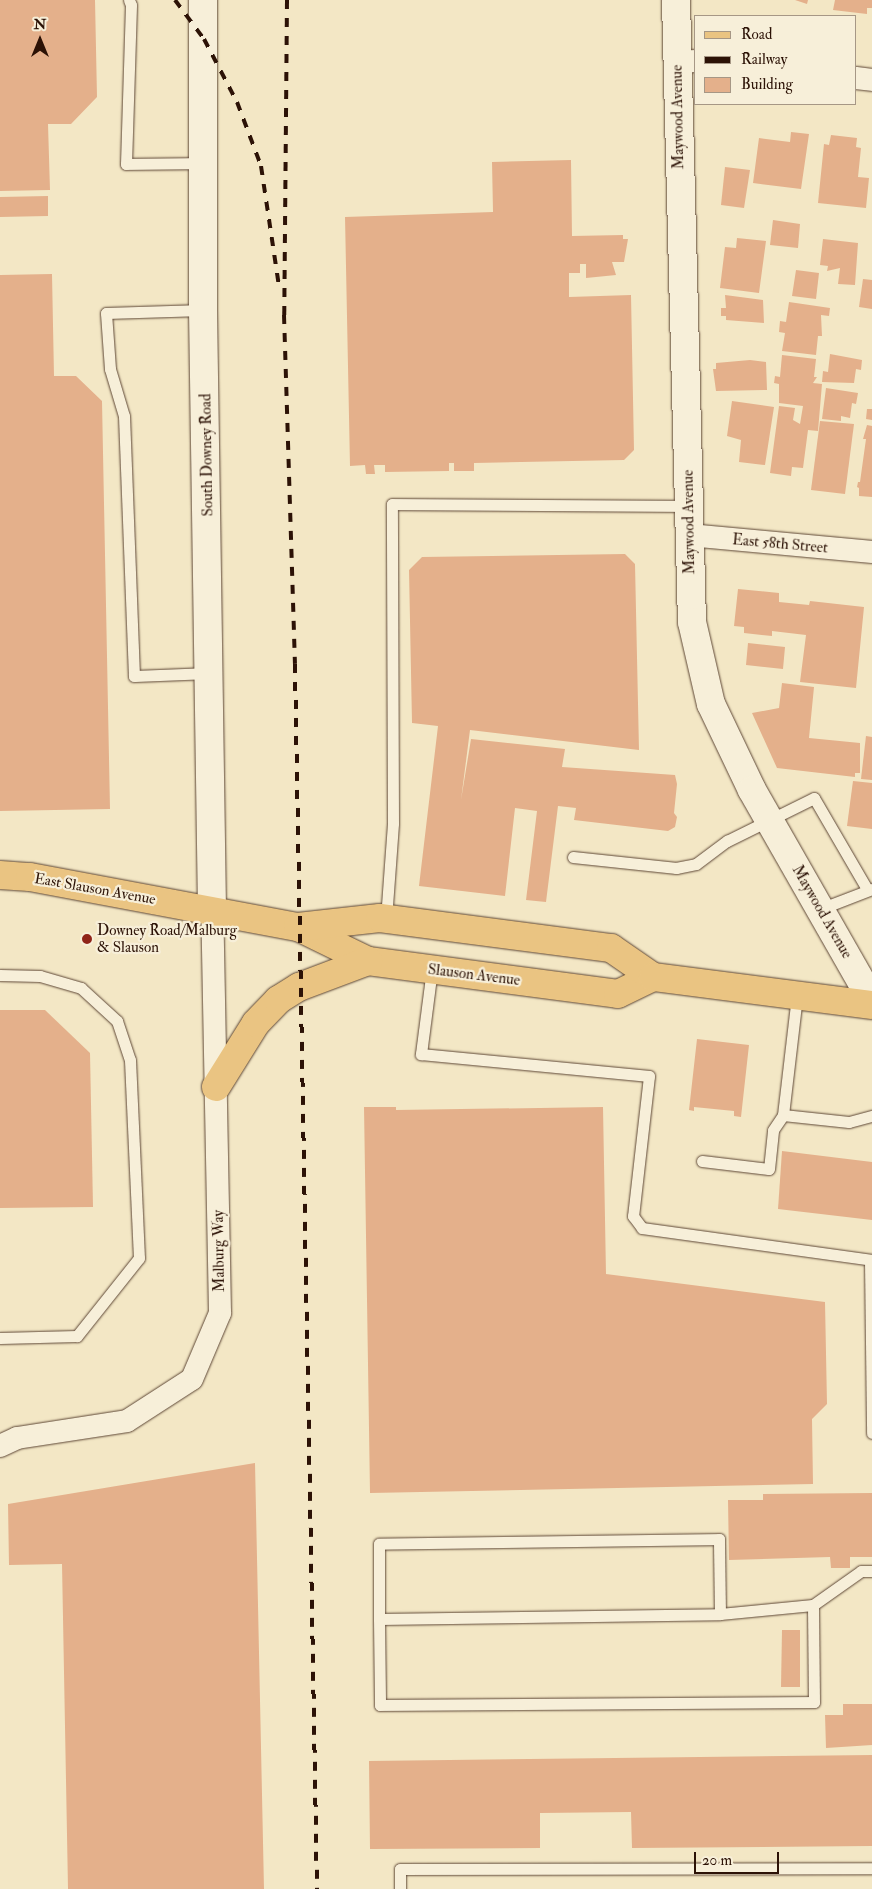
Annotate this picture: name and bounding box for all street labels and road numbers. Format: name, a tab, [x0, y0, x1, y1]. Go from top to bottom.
street label: Maywood Avenue	[668, 65, 688, 169]
street label: South Downey Road	[197, 393, 217, 517]
street label: Maywood Avenue	[679, 470, 699, 574]
street label: East 58th Street	[731, 531, 829, 557]
street label: Maywood Avenue	[788, 862, 856, 962]
street label: East Slauson Avenue	[33, 869, 157, 909]
street label: Slauson Avenue	[427, 960, 521, 990]
street label: Malburg Way	[209, 1210, 229, 1292]

